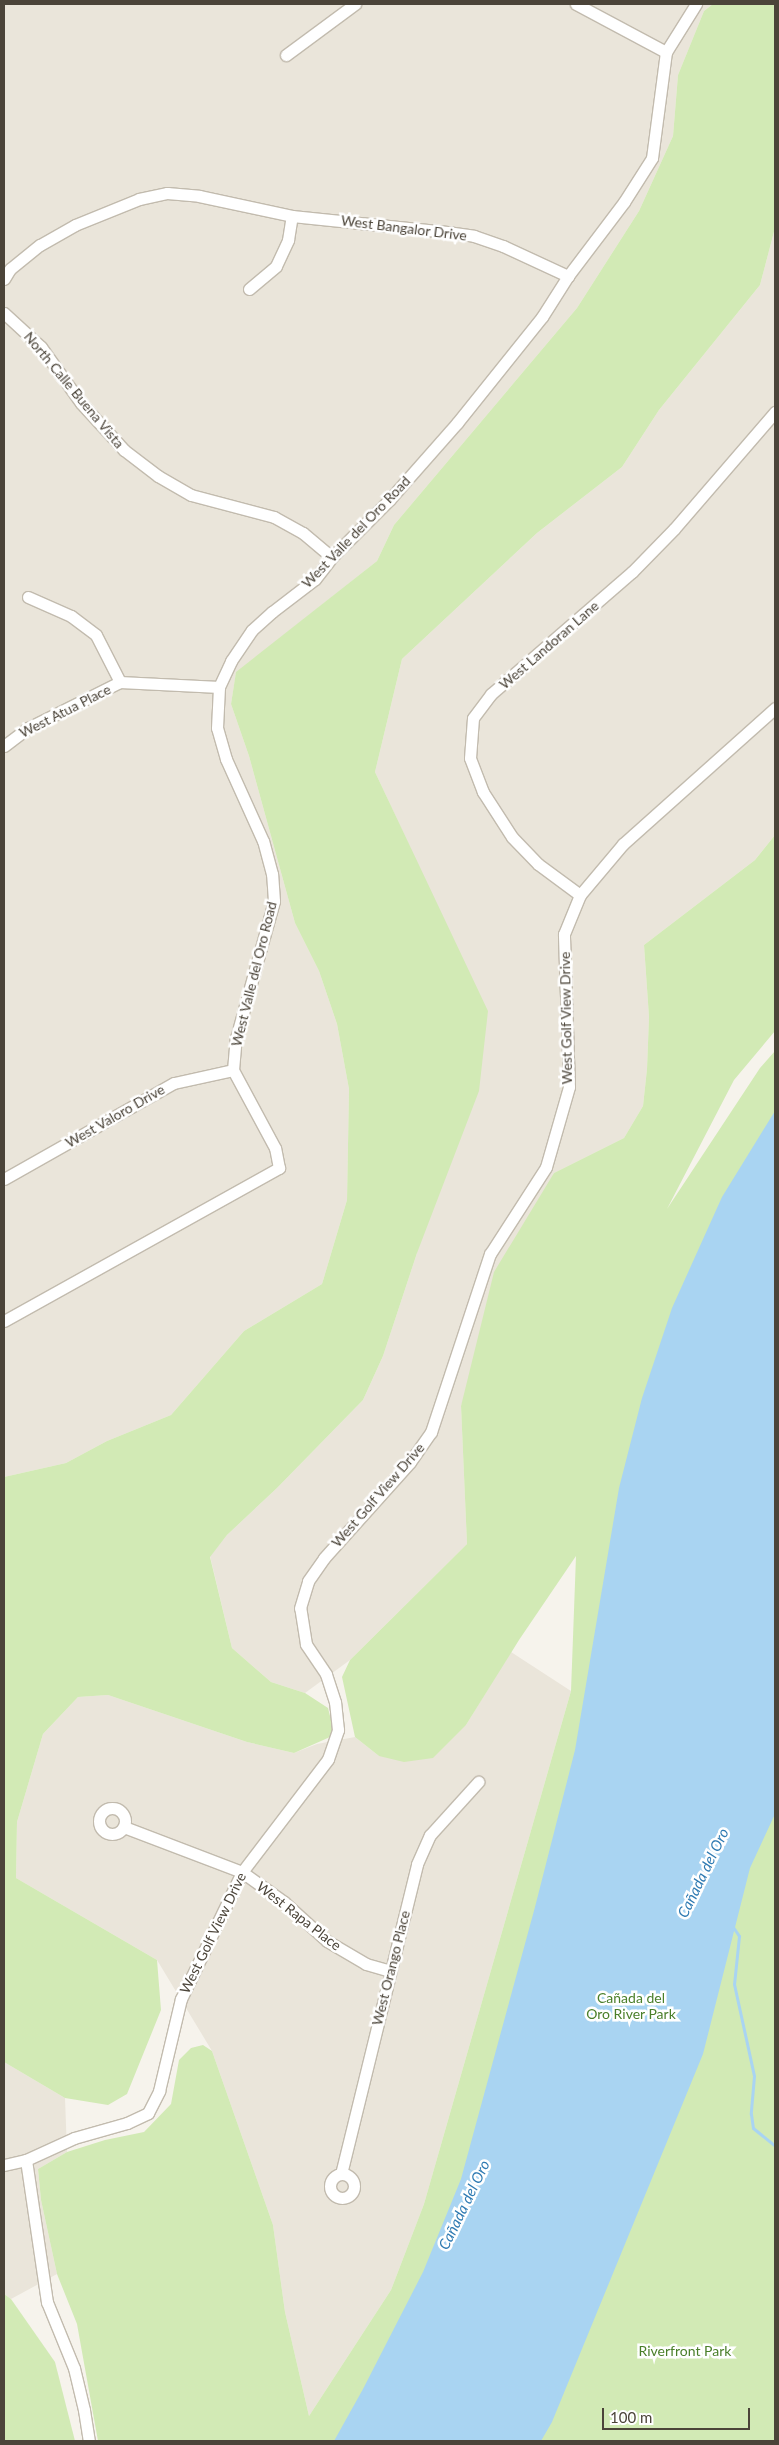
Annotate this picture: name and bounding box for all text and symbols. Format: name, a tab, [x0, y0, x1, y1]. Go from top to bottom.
street label: West Bangalor Drive	[340, 212, 468, 244]
street label: North Calle Buena Vista	[20, 328, 128, 452]
street label: West Valle del Oro Road	[298, 472, 414, 592]
street label: West Landoran Lane	[496, 597, 602, 693]
street label: West Atua Place	[16, 681, 114, 741]
street label: West Valle del Oro Road	[228, 900, 280, 1048]
street label: West Golf View Drive	[556, 951, 576, 1085]
street label: West Valoro Drive	[62, 1081, 168, 1151]
street label: West Golf View Drive	[328, 1439, 428, 1551]
water label: Cañada del Oro	[674, 1825, 732, 1921]
street label: West Golf View Drive	[176, 1869, 250, 1997]
street label: West Rapa Place	[254, 1878, 344, 1954]
street label: West Orango Place	[369, 1909, 413, 2027]
park label: Cañada del Oro River Park	[586, 1990, 676, 2022]
water label: Cañada del Oro	[435, 2157, 493, 2253]
park label: Riverfront Park	[639, 2343, 731, 2359]
scale bar	[604, 2398, 752, 2430]
text: 100 m	[610, 2408, 652, 2426]

